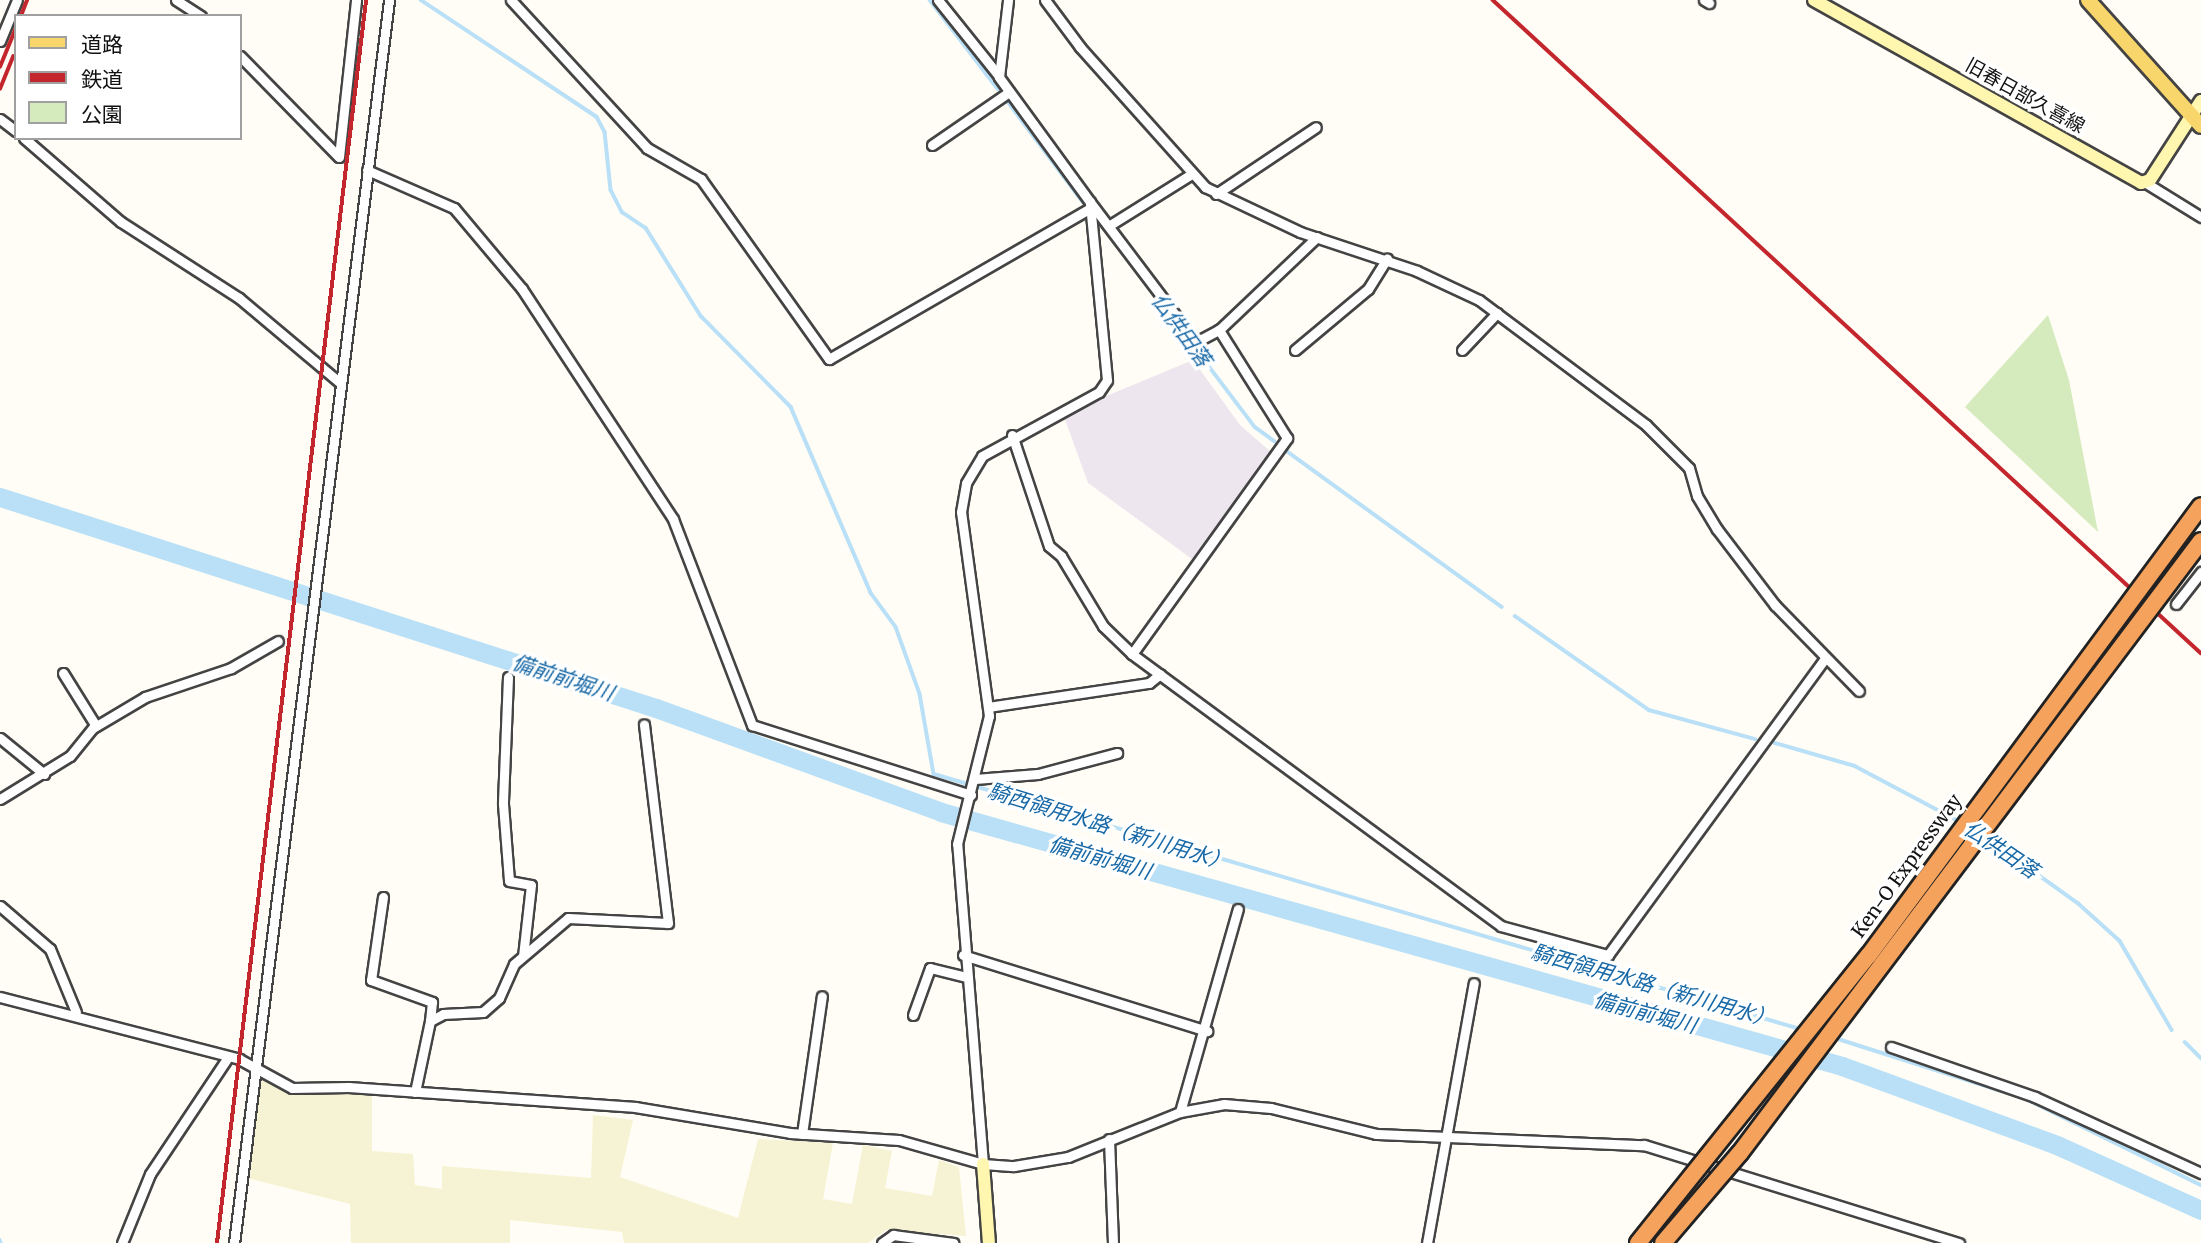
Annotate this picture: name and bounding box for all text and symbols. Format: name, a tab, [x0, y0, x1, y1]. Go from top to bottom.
legend	[14, 14, 242, 140]
text: 道路	[81, 31, 123, 58]
street label: 旧春日部久喜線	[1961, 54, 2089, 138]
text: 鉄道	[81, 66, 123, 93]
text: 公園	[81, 101, 123, 128]
water label: 仏供田落	[1146, 289, 1216, 371]
water label: 備前前堀川	[509, 650, 617, 706]
water label: 騎西領用水路（新川用水）	[985, 778, 1233, 876]
street label: Ken-O Expressway	[1847, 790, 1967, 942]
water label: 仏供田落	[1959, 816, 2043, 884]
water label: 備前前堀川	[1046, 831, 1154, 885]
water label: 騎西領用水路（新川用水）	[1528, 939, 1778, 1033]
water label: 備前前堀川	[1591, 987, 1699, 1039]

